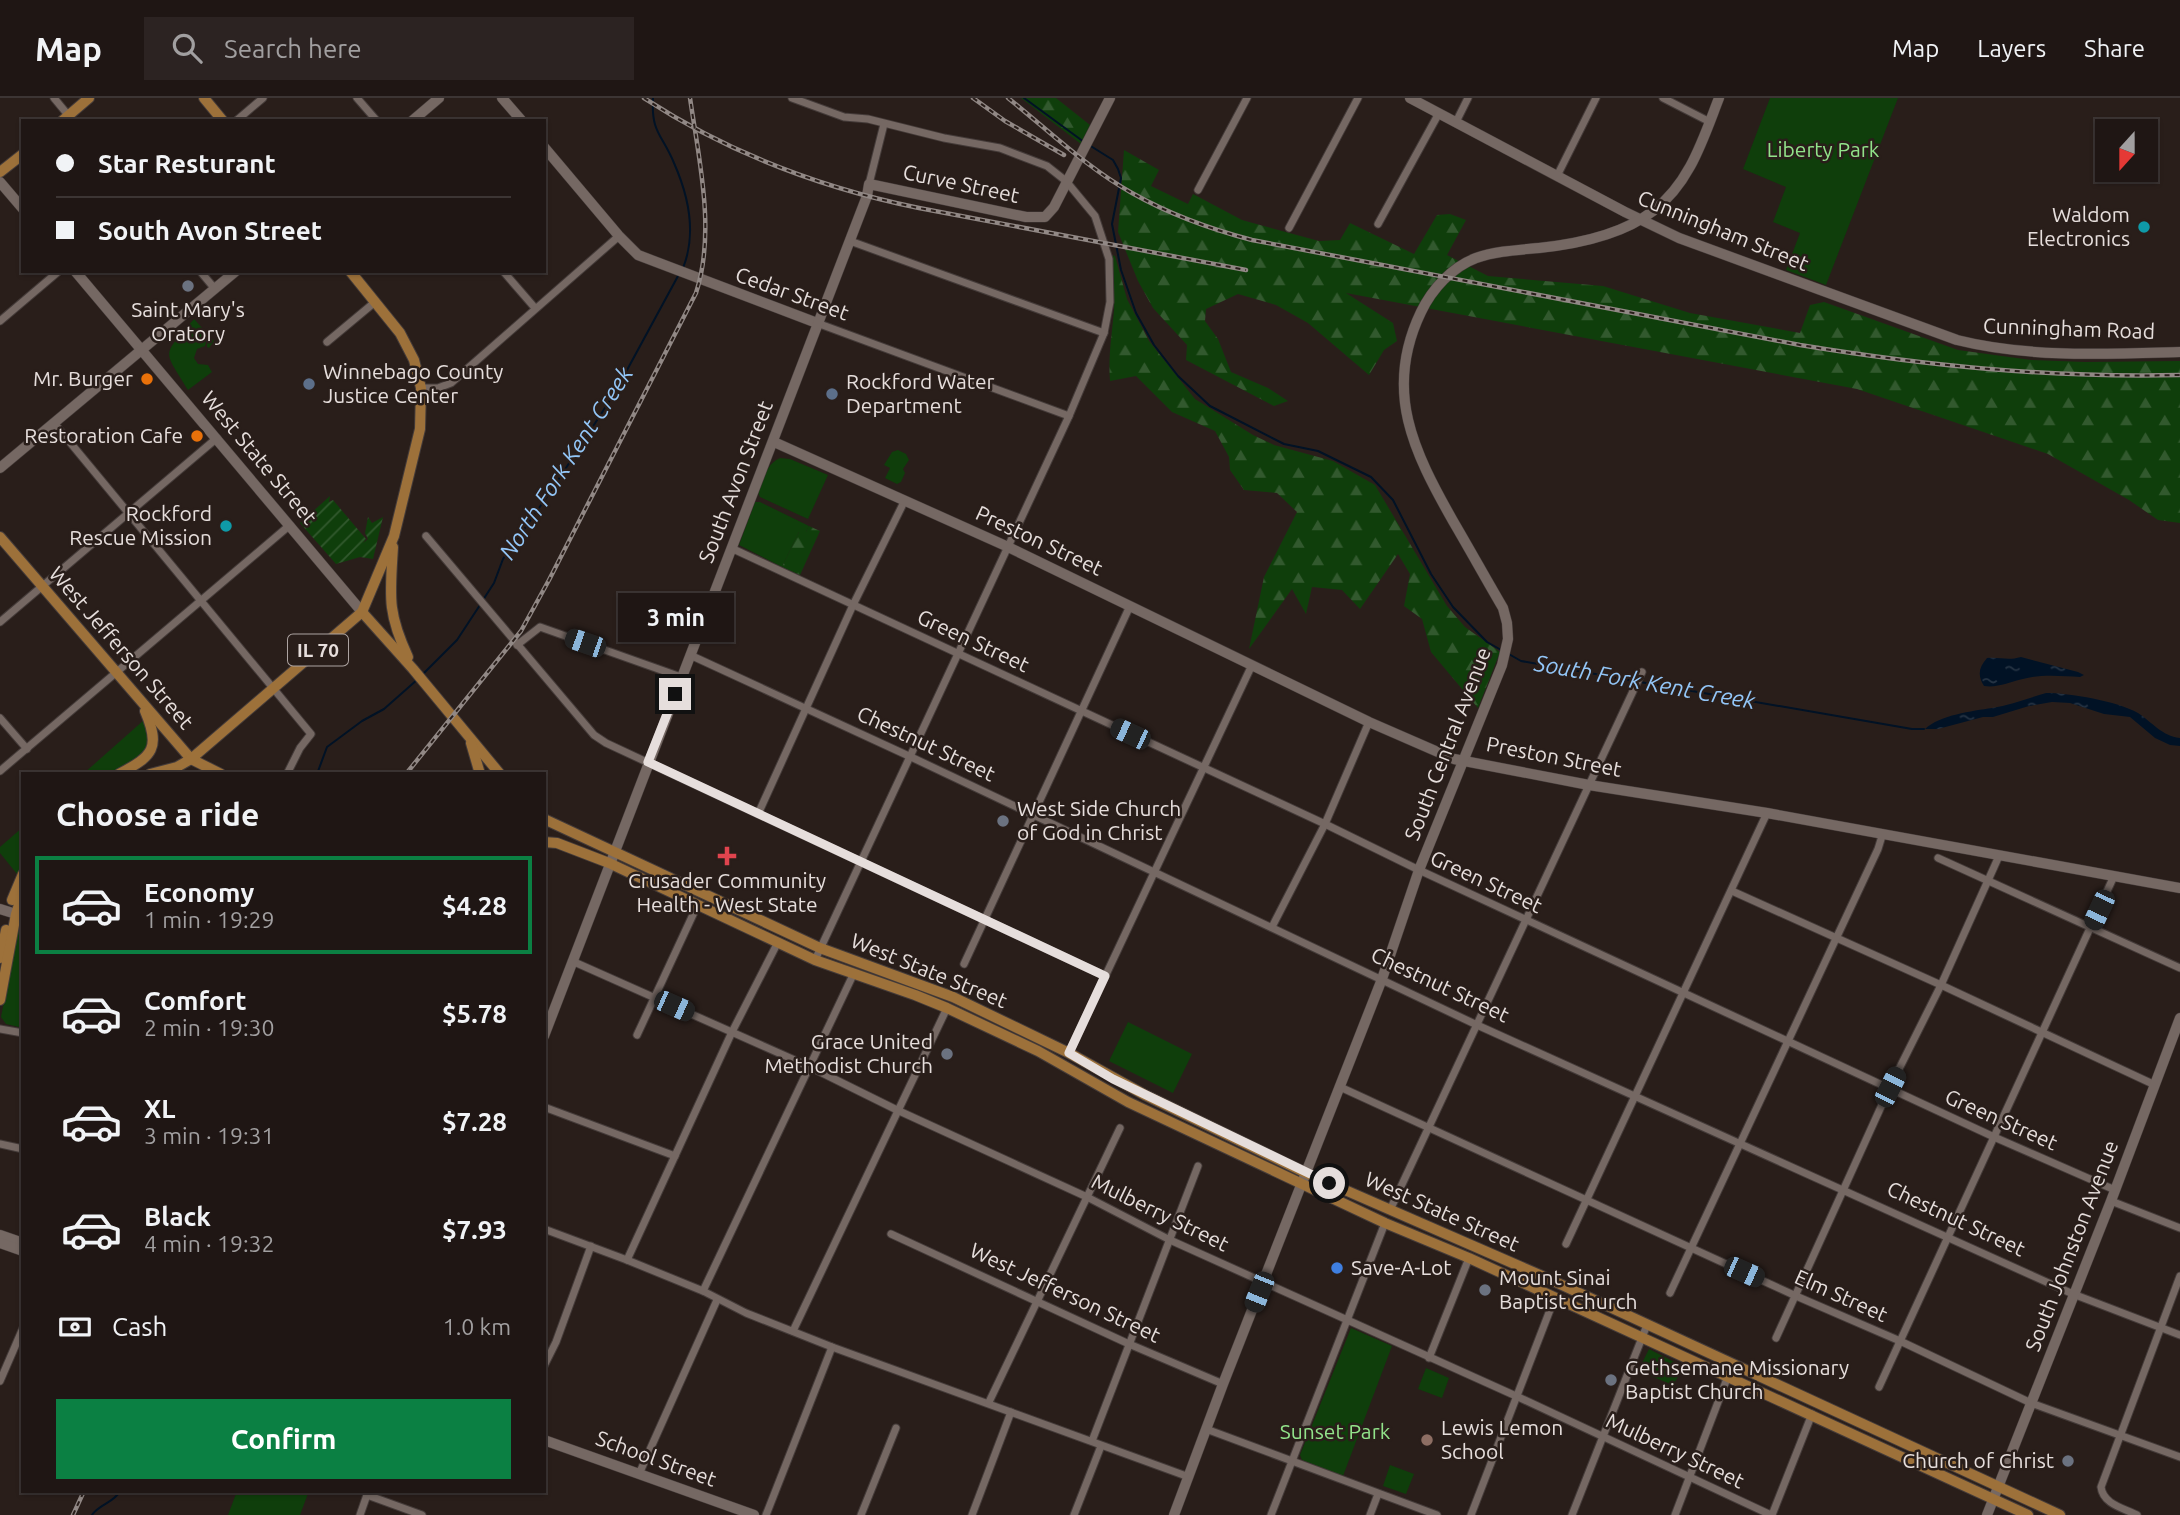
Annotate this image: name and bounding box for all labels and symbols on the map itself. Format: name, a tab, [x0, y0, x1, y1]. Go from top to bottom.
north arrow	[2095, 119, 2158, 182]
park label: Liberty Park	[1767, 137, 1880, 161]
street label: Curve Street	[901, 159, 1022, 207]
street label: Cunningham Street	[1634, 185, 1812, 275]
place label: Waldom Electronics	[2027, 202, 2130, 250]
marker: Waldom Electronics	[2136, 219, 2152, 235]
street label: Cedar Street	[732, 261, 852, 325]
marker: Saint Mary's Oratory	[180, 278, 196, 294]
place label: Saint Mary's Oratory	[131, 297, 245, 345]
street label: Cunningham Road	[1983, 313, 2155, 343]
place label: Winnebago County Justice Center	[323, 359, 503, 407]
water label: North Fork Kent Creek	[494, 362, 637, 564]
place label: Mr. Burger	[33, 366, 133, 390]
place label: Rockford Water Department	[846, 369, 995, 417]
marker: Mr. Burger	[139, 371, 155, 387]
marker: Winnebago County Justice Center	[301, 376, 317, 392]
street label: West State Street	[197, 386, 322, 529]
marker: Rockford Water Department	[824, 386, 840, 402]
street label: South Avon Street	[693, 397, 777, 566]
place label: Restoration Cafe	[24, 423, 183, 447]
marker: Restoration Cafe	[189, 428, 205, 444]
street label: Preston Street	[972, 500, 1107, 580]
place label: Rockford Rescue Mission	[69, 501, 212, 549]
marker: Rockford Rescue Mission	[218, 518, 234, 534]
street label: West Jefferson Street	[45, 561, 199, 733]
callout: 3 min	[617, 592, 733, 642]
street label: Green Street	[914, 604, 1033, 676]
car	[562, 626, 609, 660]
road number: IL 70	[288, 635, 348, 666]
street label: South Central Avenue	[1399, 644, 1495, 844]
water label: South Fork Kent Creek	[1532, 650, 1758, 713]
route end	[659, 678, 691, 710]
street label: Chestnut Street	[854, 701, 999, 786]
car	[1107, 716, 1154, 752]
street label: Preston Street	[1485, 731, 1624, 781]
place label: West Side Church of God in Christ	[1017, 796, 1181, 844]
marker: West Side Church of God in Christ	[995, 813, 1011, 829]
street label: Green Street	[1427, 845, 1546, 917]
marker: Crusader Community Health - West State	[717, 846, 737, 866]
place label: Crusader Community Health - West State	[628, 868, 826, 916]
car	[2081, 887, 2118, 933]
street label: West State Street	[848, 928, 1011, 1012]
street label: Chestnut Street	[1368, 942, 1513, 1027]
car	[651, 988, 698, 1024]
place label: Grace United Methodist Church	[765, 1029, 933, 1077]
marker: Grace United Methodist Church	[939, 1046, 955, 1062]
car	[1872, 1064, 1909, 1110]
street label: Green Street	[1941, 1084, 2061, 1155]
street label: South Johnston Avenue	[2020, 1137, 2122, 1355]
street label: West State Street	[1362, 1166, 1523, 1256]
route start	[1313, 1167, 1345, 1199]
street label: Mulberry Street	[1088, 1169, 1233, 1256]
street label: Chestnut Street	[1884, 1176, 2029, 1261]
street label: West Jefferson Street	[966, 1237, 1164, 1347]
car	[1721, 1254, 1768, 1290]
place label: Save-A-Lot	[1351, 1255, 1452, 1279]
marker: Save-A-Lot	[1329, 1260, 1345, 1276]
street label: Elm Street	[1791, 1264, 1891, 1326]
place label: Mount Sinai Baptist Church	[1499, 1265, 1638, 1313]
car	[1242, 1269, 1277, 1315]
marker: Mount Sinai Baptist Church	[1477, 1282, 1493, 1298]
place label: Gethsemane Missionary Baptist Church	[1625, 1355, 1849, 1403]
marker: Gethsemane Missionary Baptist Church	[1603, 1372, 1619, 1388]
street label: Mulberry Street	[1603, 1408, 1748, 1493]
place label: Lewis Lemon School	[1441, 1415, 1563, 1463]
park label: Sunset Park	[1280, 1419, 1391, 1443]
street label: School Street	[593, 1425, 720, 1491]
marker: Lewis Lemon School	[1419, 1432, 1435, 1448]
place label: Church of Christ	[1902, 1448, 2054, 1472]
marker: Church of Christ	[2060, 1453, 2076, 1469]

